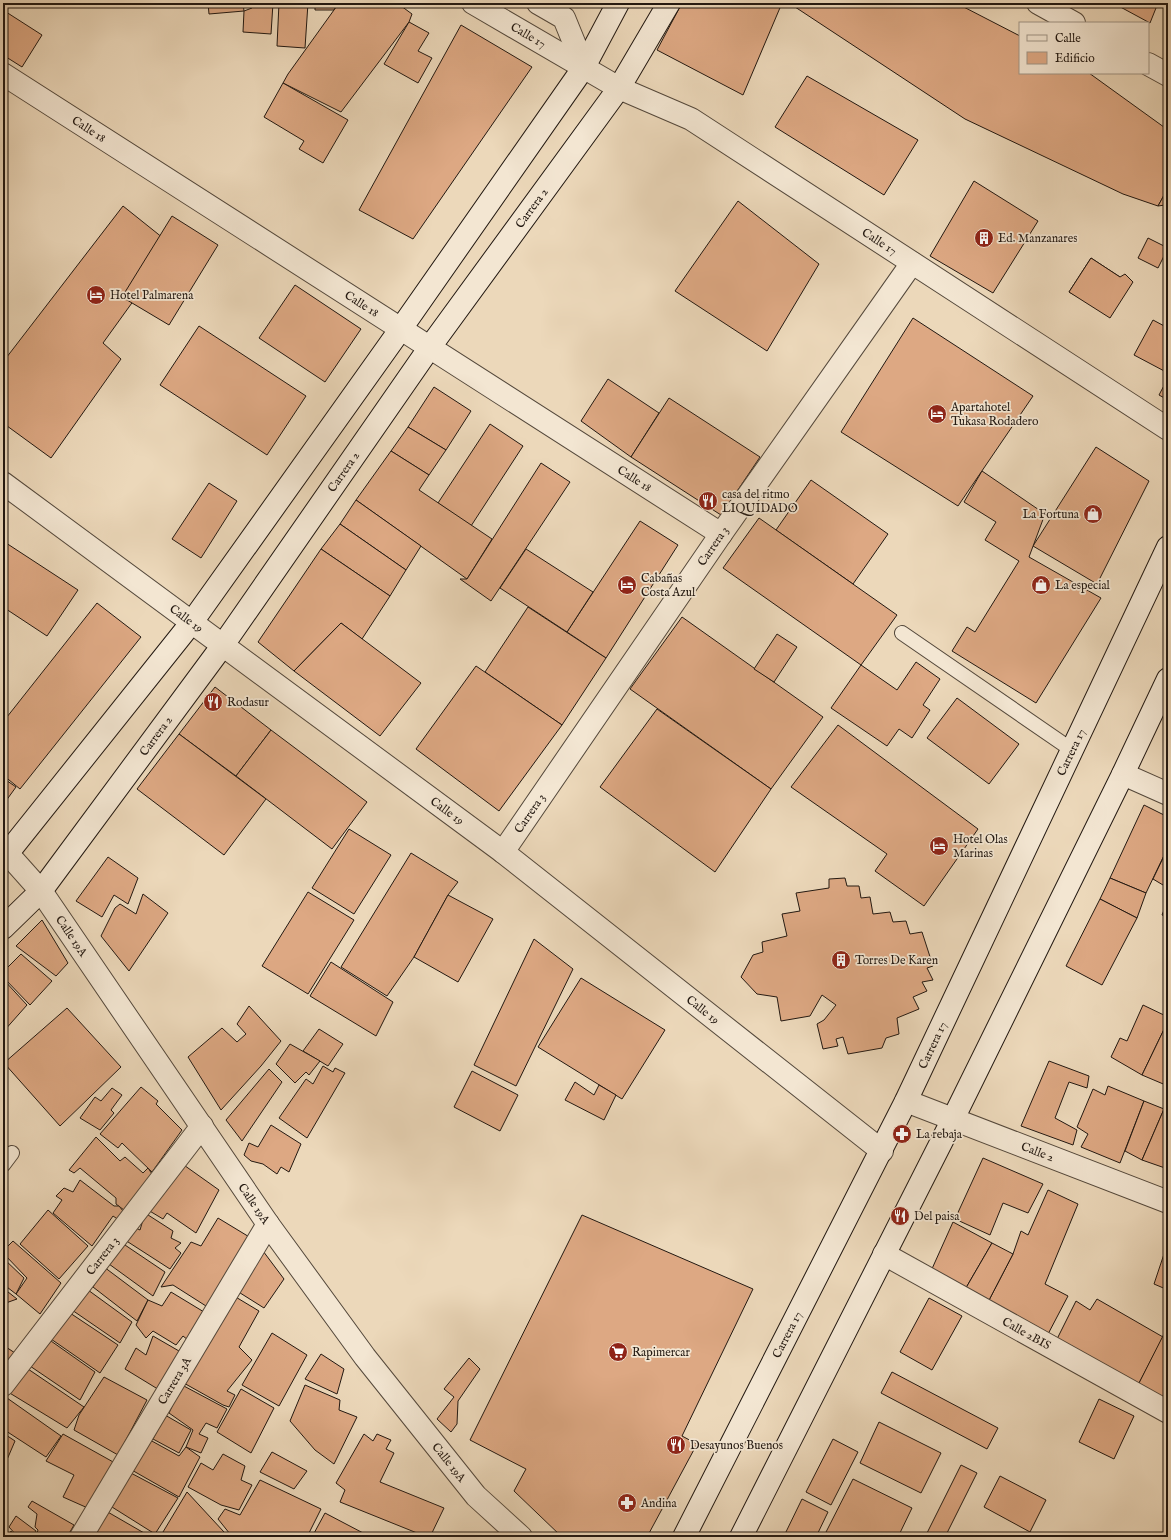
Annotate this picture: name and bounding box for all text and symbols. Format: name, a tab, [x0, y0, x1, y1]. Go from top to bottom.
street label: Calle 17	[508, 19, 548, 52]
legend	[1019, 22, 1149, 74]
text: Calle	[1055, 31, 1081, 46]
text: Edificio	[1055, 51, 1095, 66]
street label: Calle 18	[69, 113, 109, 146]
street label: Carrera 2	[512, 185, 552, 231]
street label: Calle 17	[859, 225, 899, 259]
building icon: Ed. Manzanares	[973, 227, 995, 249]
place label: Ed. Manzanares	[998, 231, 1077, 246]
hotel icon: Hotel Palmarena	[85, 284, 107, 306]
place label: Hotel Palmarena	[110, 288, 194, 303]
street label: Calle 18	[342, 288, 382, 321]
place label: Apartahotel Tukasa Rodadero	[950, 400, 1039, 429]
hotel icon: Apartahotel Tukasa Rodadero	[926, 403, 948, 425]
street label: Carrera 2	[324, 449, 363, 495]
street label: Calle 18	[614, 463, 654, 496]
place label: casa del ritmo LIQUIDADO	[722, 487, 798, 516]
restaurant icon: casa del ritmo LIQUIDADO	[697, 490, 719, 512]
shop icon: La Fortuna	[1082, 503, 1104, 525]
place label: La Fortuna	[1022, 507, 1080, 522]
street label: Carrera 3	[694, 524, 732, 569]
place label: Cabañas Costa Azul	[641, 571, 696, 600]
hotel icon: Cabañas Costa Azul	[616, 574, 638, 596]
shop icon: La especial	[1030, 574, 1052, 596]
place label: La especial	[1055, 578, 1111, 594]
street label: Calle 19	[166, 601, 206, 636]
restaurant icon: Rodasur	[202, 691, 224, 713]
place label: Rodasur	[227, 695, 270, 710]
street label: Carrera 2	[136, 713, 176, 759]
street label: Carrera 17	[1054, 727, 1089, 779]
street label: Carrera 3	[511, 791, 549, 836]
street label: Calle 19	[427, 794, 467, 829]
place label: Hotel Olas Marinas	[953, 832, 1008, 861]
hotel icon: Hotel Olas Marinas	[928, 835, 950, 857]
street label: Calle 19A	[52, 913, 91, 960]
building icon: Torres De Karen	[830, 949, 852, 971]
place label: Torres De Karen	[855, 953, 939, 968]
street label: Calle 19	[683, 992, 722, 1028]
street label: Carrera 17	[915, 1019, 950, 1071]
pharmacy icon: La rebaja	[891, 1123, 913, 1145]
place label: La rebaja	[916, 1127, 963, 1142]
street label: Calle 2	[1019, 1139, 1056, 1165]
street label: Calle 19A	[235, 1181, 273, 1228]
restaurant icon: Del paisa	[889, 1205, 911, 1227]
place label: Del paisa	[914, 1209, 960, 1225]
street label: Carrera 3	[83, 1234, 122, 1278]
street label: Carrera 17	[769, 1309, 806, 1361]
street label: Calle 2BIS	[999, 1314, 1053, 1353]
supermarket icon: Rapimercar	[607, 1341, 629, 1363]
place label: Rapimercar	[632, 1345, 690, 1361]
street label: Carrera 3A	[155, 1354, 195, 1408]
restaurant icon: Desayunos Buenos	[665, 1434, 687, 1456]
place label: Desayunos Buenos	[690, 1438, 783, 1453]
street label: Calle 19A	[428, 1440, 470, 1486]
pharmacy icon: Andina	[616, 1492, 638, 1514]
place label: Andina	[640, 1496, 678, 1511]

